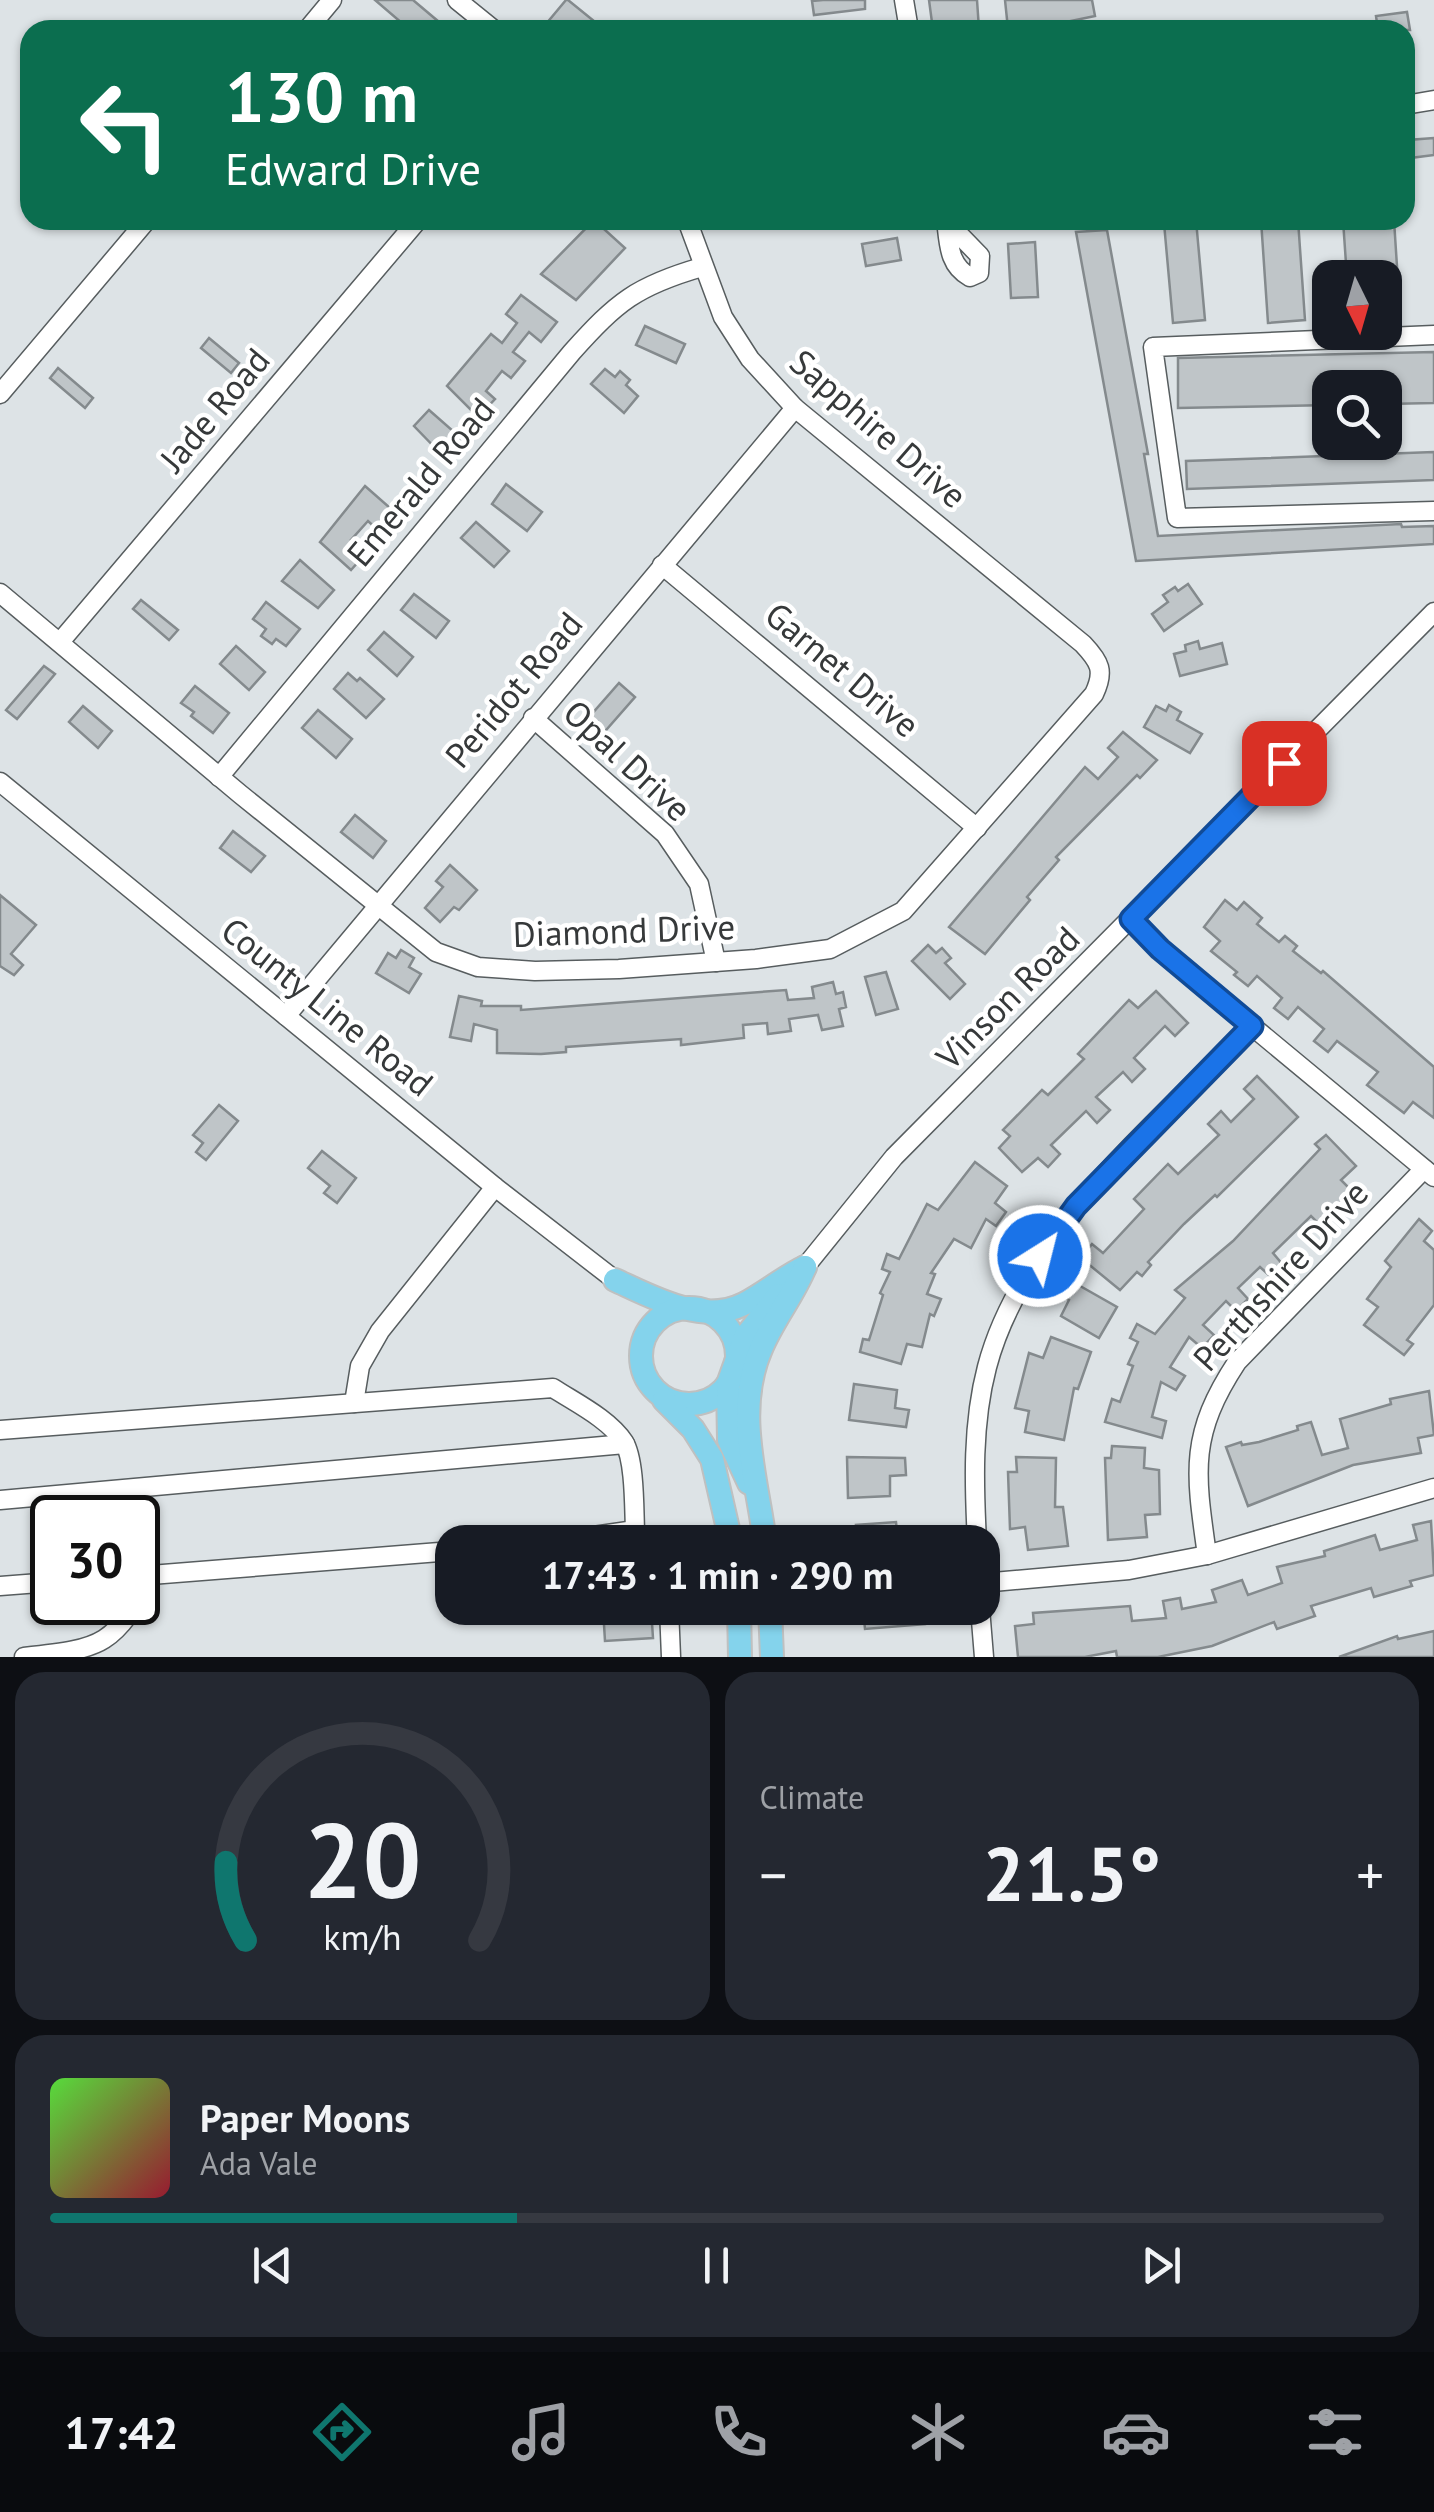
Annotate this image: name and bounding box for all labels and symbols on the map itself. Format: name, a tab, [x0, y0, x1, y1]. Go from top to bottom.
north arrow	[1312, 260, 1402, 350]
street label: Jade Road	[148, 338, 279, 482]
street label: Sapphire Drive	[781, 339, 977, 518]
street label: Emerald Road	[336, 387, 504, 575]
street label: Garnet Drive	[756, 591, 929, 747]
street label: Peridot Road	[434, 602, 592, 777]
street label: Opal Drive	[554, 689, 701, 831]
pin	[1242, 721, 1327, 806]
street label: Diamond Drive	[512, 903, 736, 957]
street label: County Line Road	[212, 907, 443, 1106]
street label: Vinson Road	[925, 916, 1089, 1079]
street label: Perthshire Drive	[1183, 1170, 1378, 1380]
position arrow	[988, 1204, 1092, 1308]
speed limit sign: 30	[30, 1495, 160, 1625]

